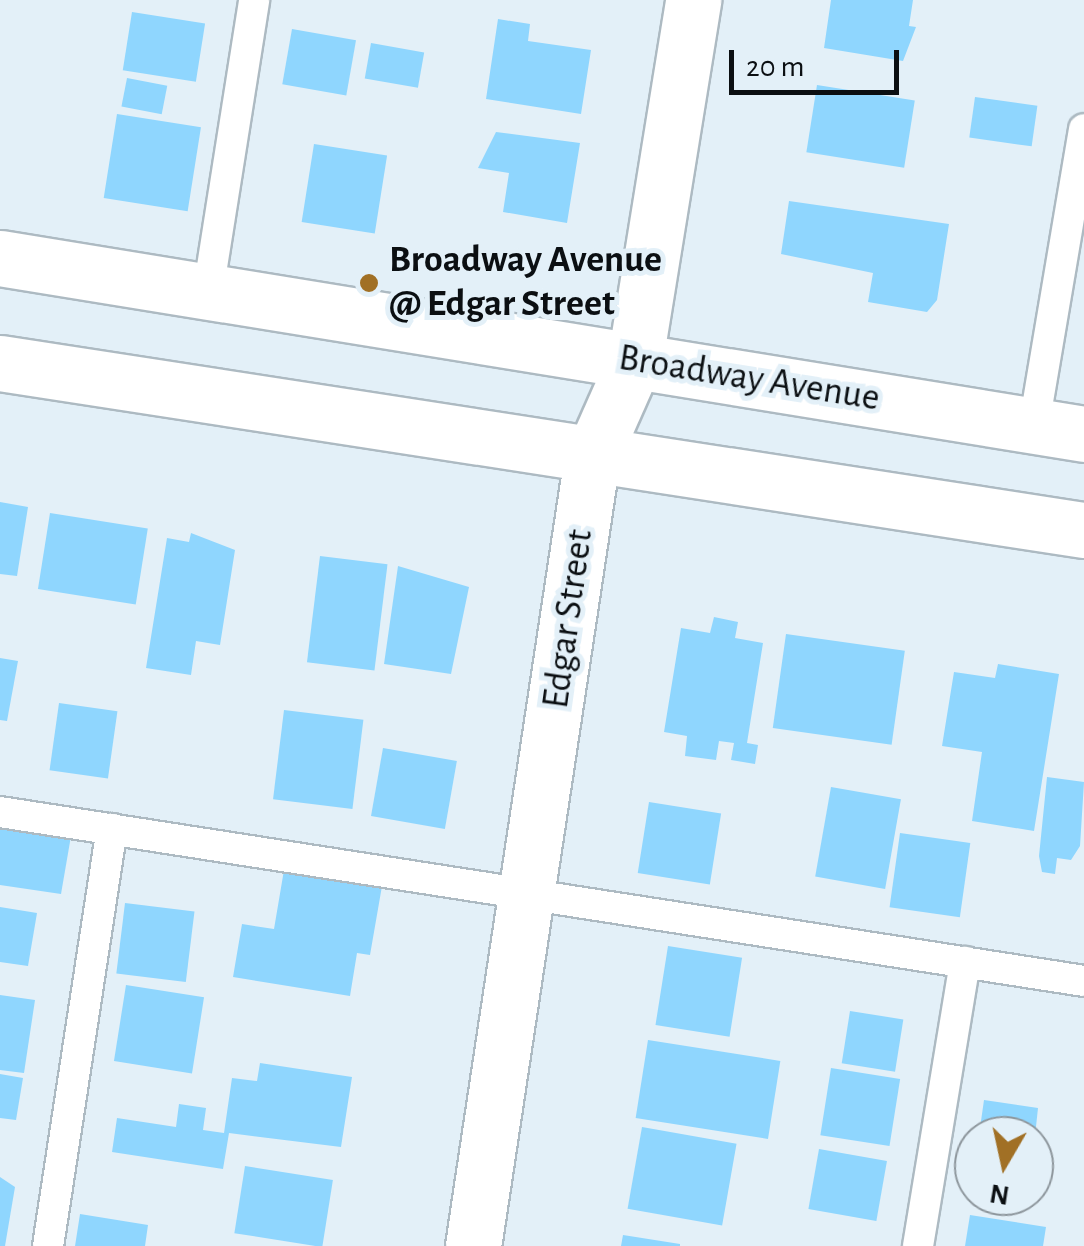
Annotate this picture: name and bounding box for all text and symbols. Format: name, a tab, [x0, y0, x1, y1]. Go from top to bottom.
scale bar	[734, 30, 904, 92]
text: 20 m	[746, 52, 804, 82]
place label: Broadway Avenue @ Edgar Street	[389, 238, 662, 328]
marker: Broadway Avenue @ Edgar Street	[358, 272, 380, 294]
street label: Broadway Avenue	[615, 336, 883, 422]
street label: Edgar Street	[534, 527, 604, 711]
north arrow	[954, 1116, 1054, 1216]
text: N	[988, 1178, 1011, 1209]

